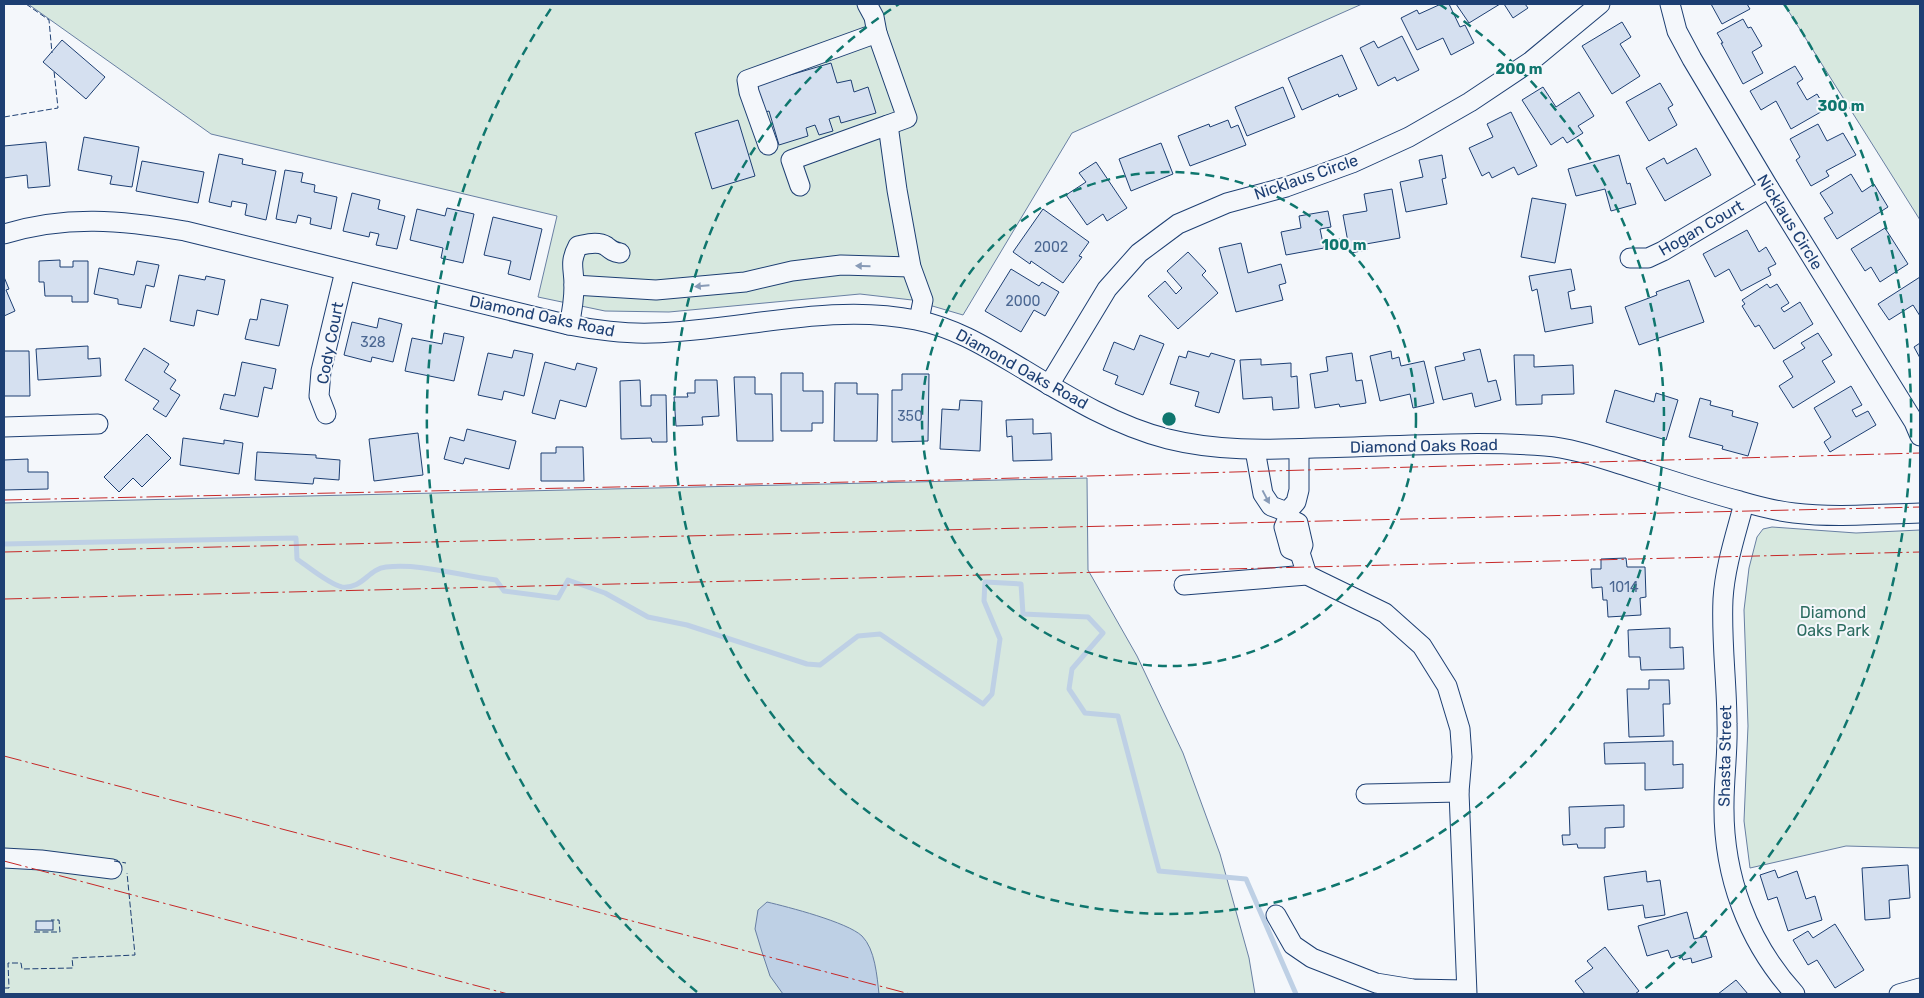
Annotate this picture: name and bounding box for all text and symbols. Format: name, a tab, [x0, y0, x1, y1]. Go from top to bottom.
text: 200 m	[1495, 60, 1543, 78]
text: 300 m	[1817, 97, 1865, 115]
street label: Nicklaus Circle	[1252, 150, 1360, 204]
street label: Nicklaus Circle	[1753, 171, 1827, 273]
street label: Hogan Court	[1655, 196, 1747, 260]
text: 100 m	[1322, 236, 1366, 254]
house number: 2002	[1034, 239, 1068, 256]
one-way arrow	[854, 261, 870, 269]
one-way arrow	[694, 282, 710, 290]
street label: Diamond Oaks Road	[468, 291, 616, 341]
house number: 2000	[1006, 293, 1041, 310]
street label: Cody Court	[313, 300, 347, 386]
street label: Diamond Oaks Road	[953, 325, 1091, 413]
house number: 328	[360, 334, 386, 351]
house number: 350	[897, 408, 923, 425]
centre of rings	[1160, 410, 1178, 428]
street label: Diamond Oaks Road	[1350, 435, 1498, 457]
one-way arrow	[1262, 490, 1270, 504]
house number: 1014	[1609, 579, 1639, 596]
park label: Diamond Oaks Park	[1796, 603, 1870, 640]
street label: Shasta Street	[1715, 705, 1735, 807]

